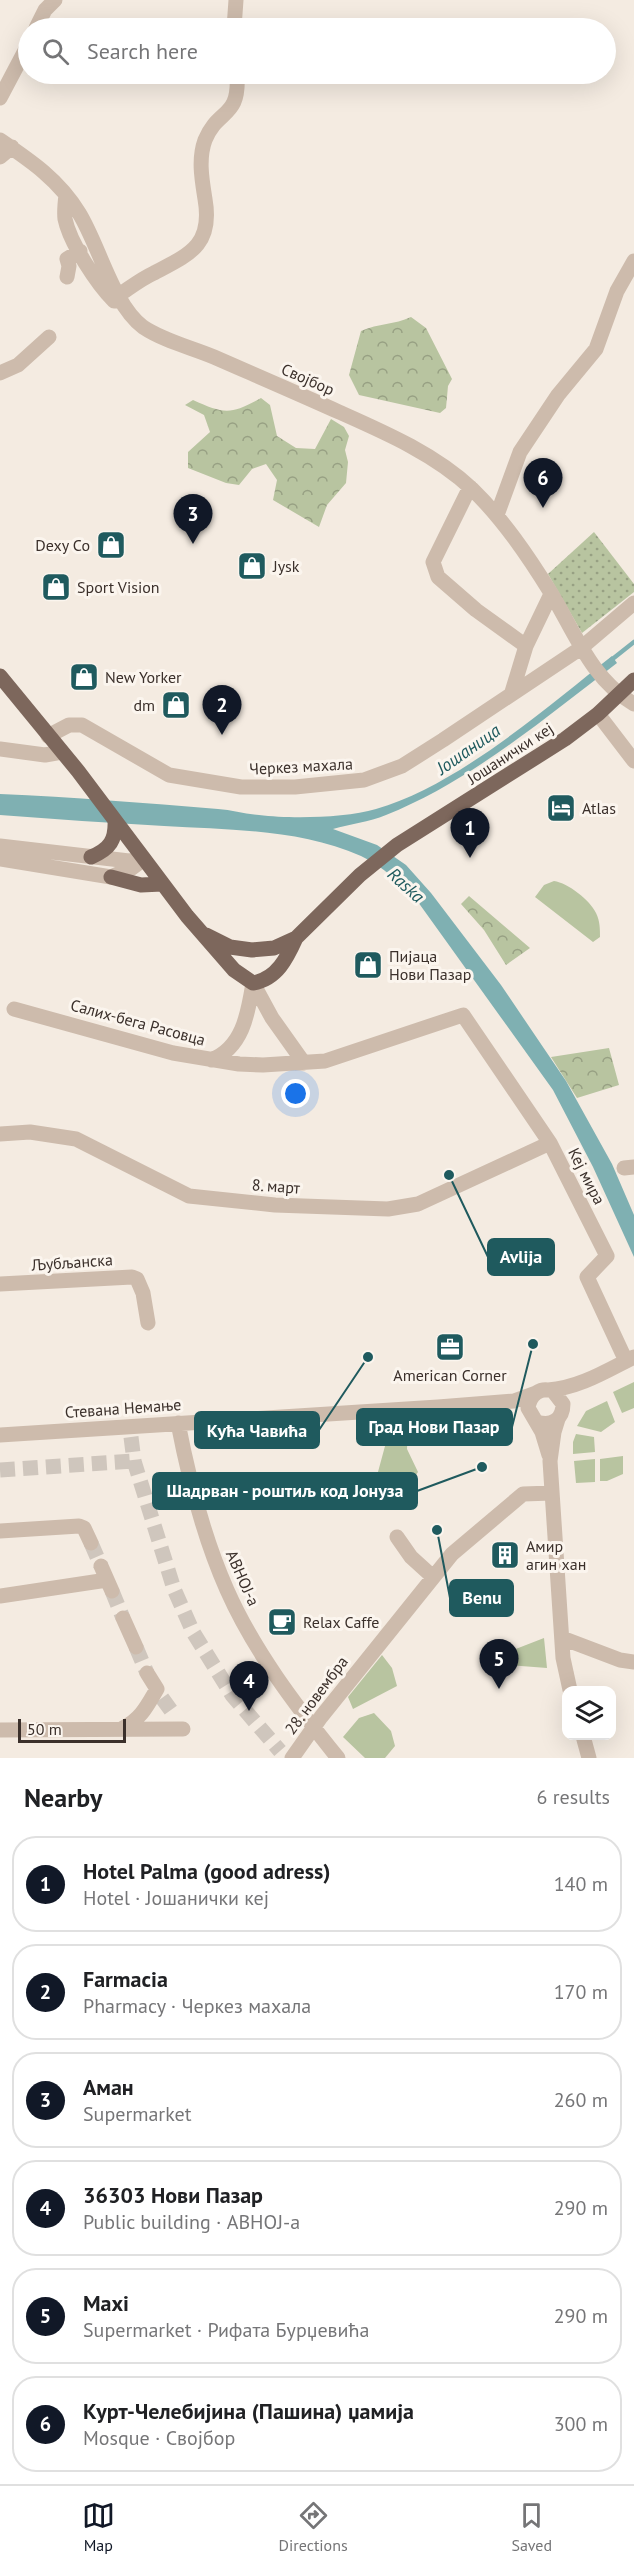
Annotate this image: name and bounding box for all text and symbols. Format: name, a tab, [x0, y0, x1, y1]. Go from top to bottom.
search box	[18, 18, 616, 84]
icon: search	[39, 35, 72, 68]
text: Search here	[87, 37, 198, 65]
street label: Својбор	[278, 359, 338, 399]
pin: 6	[524, 458, 562, 508]
pin: 3	[174, 494, 212, 544]
shop icon: Dexy Co	[95, 529, 127, 561]
place label: Dexy Co	[35, 535, 90, 555]
shop icon: Jysk	[236, 550, 268, 582]
place label: Jysk	[272, 556, 300, 576]
shop icon: Sport Vision	[40, 571, 72, 603]
place label: Sport Vision	[77, 577, 160, 597]
shop icon: New Yorker	[68, 661, 100, 693]
place label: New Yorker	[105, 667, 182, 687]
pin: 2	[202, 686, 242, 735]
shop icon: dm	[160, 689, 192, 721]
place label: dm	[133, 695, 155, 715]
street label: Јошанички кеј	[462, 718, 557, 789]
water label: Јошаница	[430, 719, 505, 781]
street label: Черкез махала	[249, 753, 353, 779]
hotel icon: Atlas	[545, 792, 577, 824]
place label: Atlas	[582, 798, 616, 818]
pin: 1	[450, 808, 490, 858]
water label: Raska	[383, 862, 429, 908]
place label: Пијаца Нови Пазар	[389, 946, 471, 984]
shop icon: Пијаца Нови Пазар	[352, 949, 384, 981]
street label: Салих-бега Расовца	[69, 994, 207, 1050]
your location	[281, 1079, 310, 1108]
street label: Кеј мира	[564, 1144, 610, 1208]
street label: 8. март	[251, 1174, 301, 1198]
callout: Avlija	[488, 1239, 554, 1275]
text: Avlija	[500, 1245, 542, 1268]
street label: Љубљанска	[30, 1249, 113, 1275]
office icon: American Corner	[434, 1331, 466, 1363]
place label: American Corner	[393, 1365, 507, 1385]
street label: Стевана Немање	[64, 1394, 182, 1422]
callout: Град Нови Пазар	[357, 1409, 512, 1445]
callout: Кућа Чавића	[195, 1412, 319, 1448]
text: Град Нови Пазар	[368, 1415, 500, 1438]
text: Кућа Чавића	[207, 1419, 307, 1442]
callout: Шадрван - роштиљ код Јонуза	[153, 1473, 417, 1509]
text: Шадрван - роштиљ код Јонуза	[166, 1479, 404, 1502]
place label: Амир агин хан	[526, 1536, 586, 1574]
building icon: Амир агин хан	[489, 1539, 521, 1571]
street label: АВНОЈ-а	[222, 1547, 264, 1609]
callout: Benu	[450, 1580, 513, 1616]
text: Benu	[462, 1586, 502, 1609]
cafe icon: Relax Caffe	[266, 1606, 298, 1638]
place label: Relax Caffe	[303, 1612, 379, 1632]
pin: 5	[480, 1640, 518, 1689]
street label: 28. новембра	[280, 1652, 352, 1738]
pin: 4	[230, 1662, 268, 1711]
map controls	[562, 1686, 616, 1740]
button: layers	[562, 1686, 616, 1740]
scale bar	[18, 1716, 126, 1744]
text: 50 m	[27, 1719, 62, 1739]
text: Nearby	[24, 1781, 102, 1814]
text: 6 results	[537, 1784, 610, 1810]
text: Hotel Palma (good adress)	[83, 1857, 331, 1885]
text: 1	[40, 1871, 51, 1897]
text: 140 m	[554, 1871, 608, 1897]
text: Hotel · Јошанички кеј	[83, 1885, 269, 1911]
text: Farmacia	[83, 1965, 168, 1993]
text: 2	[40, 1979, 51, 2005]
text: 170 m	[554, 1979, 608, 2005]
text: Pharmacy · Черкез махала	[83, 1993, 311, 2019]
text: Аман	[83, 2073, 134, 2101]
text: 3	[40, 2087, 51, 2113]
text: 260 m	[554, 2087, 608, 2113]
text: Supermarket	[83, 2101, 191, 2127]
text: 36303 Нови Пазар	[83, 2181, 263, 2209]
text: 4	[40, 2195, 51, 2221]
text: 290 m	[554, 2195, 608, 2221]
text: Public building · АВНОЈ-а	[83, 2209, 300, 2235]
text: Maxi	[83, 2289, 129, 2317]
text: 5	[40, 2303, 51, 2329]
text: 290 m	[554, 2303, 608, 2329]
text: Supermarket · Рифата Бурџевића	[83, 2317, 369, 2343]
text: Курт-Челебијина (Пашина) џамија	[83, 2397, 414, 2425]
text: 6	[40, 2411, 51, 2437]
text: 300 m	[554, 2411, 608, 2437]
text: Mosque · Својбор	[83, 2425, 235, 2451]
tab: Map	[82, 2499, 115, 2555]
tab: Directions	[279, 2499, 348, 2555]
tab: Saved	[511, 2499, 552, 2555]

